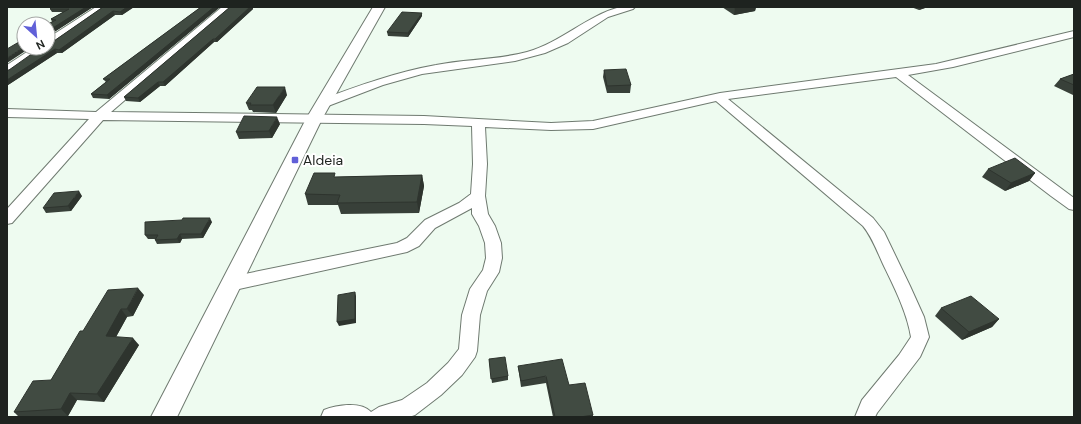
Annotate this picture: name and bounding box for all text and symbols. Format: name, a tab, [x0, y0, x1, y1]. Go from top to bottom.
north arrow	[16, 16, 56, 56]
text: N	[34, 37, 47, 53]
place label: Aldeia	[303, 151, 343, 169]
marker: Aldeia	[290, 155, 300, 165]

